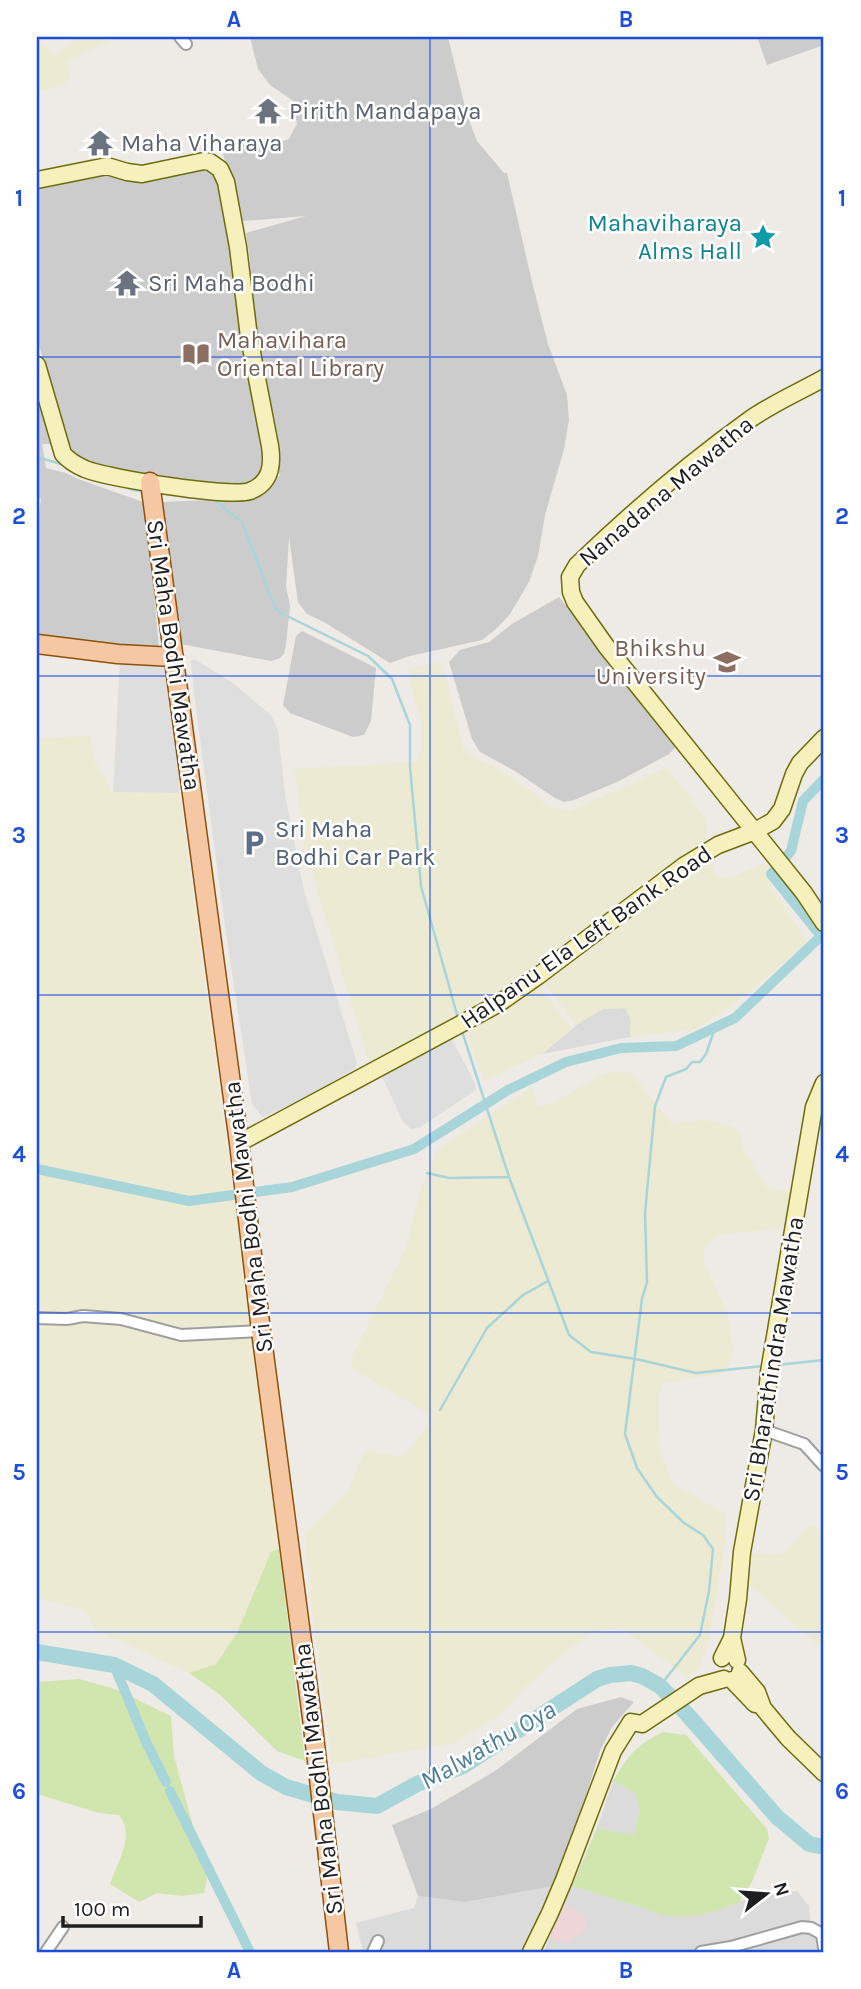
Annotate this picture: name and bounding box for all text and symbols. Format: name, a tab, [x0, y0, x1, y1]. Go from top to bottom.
text: A	[227, 6, 241, 33]
text: B	[619, 6, 633, 33]
temple icon: Pirith Mandapaya	[253, 96, 283, 126]
place label: Pirith Mandapaya	[289, 97, 482, 125]
temple icon: Maha Viharaya	[85, 128, 115, 158]
place label: Maha Viharaya	[121, 129, 283, 157]
text: 1	[15, 185, 23, 212]
text: 1	[838, 185, 846, 212]
place label: Mahaviharaya Alms Hall	[588, 209, 742, 265]
place icon: Mahaviharaya Alms Hall	[748, 222, 778, 252]
temple icon: Sri Maha Bodhi	[112, 268, 142, 298]
place label: Sri Maha Bodhi	[148, 269, 315, 297]
place label: Mahavihara Oriental Library	[217, 326, 384, 382]
library icon: Mahavihara Oriental Library	[181, 339, 211, 369]
street label: Nanadana Mawatha	[573, 410, 759, 572]
text: 2	[12, 503, 26, 530]
text: 2	[835, 503, 849, 530]
street label: Sri Maha Bodhi Mawatha	[141, 518, 207, 792]
place label: Bhikshu University	[596, 634, 706, 690]
school or university icon: Bhikshu University	[712, 647, 742, 677]
place label: Sri Maha Bodhi Car Park	[275, 815, 436, 871]
text: 3	[12, 822, 26, 849]
text: 3	[835, 822, 849, 849]
parking icon: Sri Maha Bodhi Car Park	[239, 828, 269, 858]
street label: Halpanu Ela Left Bank Road	[455, 839, 717, 1035]
street label: Sri Maha Bodhi Mawatha	[217, 1080, 279, 1354]
text: 4	[12, 1141, 26, 1168]
text: 4	[835, 1141, 849, 1168]
street label: Sri Bharathindra Mawatha	[737, 1214, 809, 1504]
text: 5	[12, 1459, 26, 1486]
text: 5	[835, 1459, 849, 1486]
street label: Sri Maha Bodhi Mawatha	[287, 1642, 349, 1916]
water label: Malwathu Oya	[415, 1694, 561, 1796]
text: 6	[12, 1778, 26, 1805]
text: 6	[835, 1778, 849, 1805]
north arrow	[732, 1860, 802, 1930]
text: N	[769, 1880, 794, 1899]
scale bar	[63, 1884, 201, 1928]
text: 100 m	[74, 1897, 131, 1921]
text: A	[227, 1957, 241, 1984]
text: B	[619, 1957, 633, 1984]

